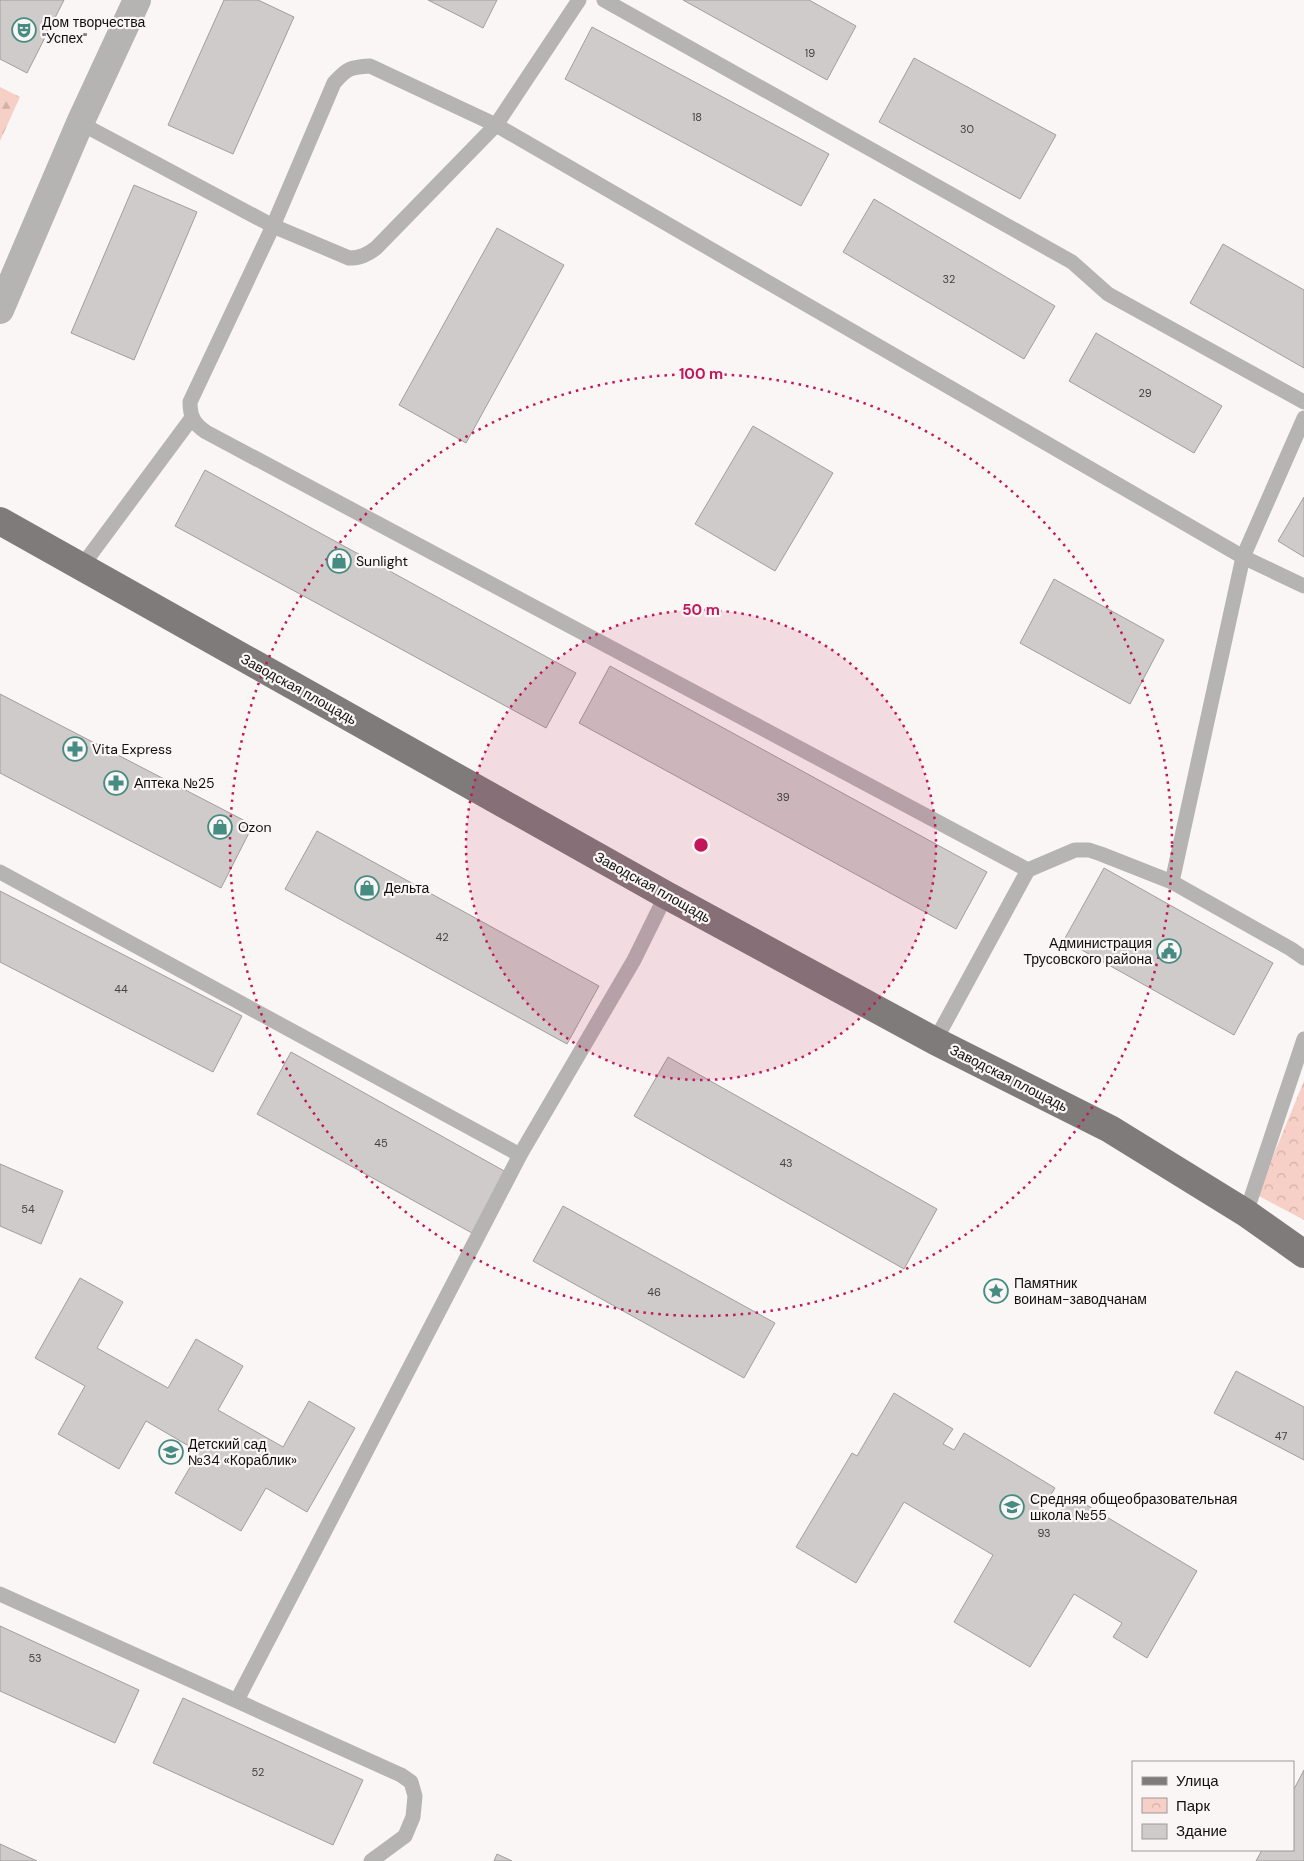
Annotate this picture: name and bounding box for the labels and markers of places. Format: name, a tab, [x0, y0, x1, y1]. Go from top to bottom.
place label: Дом творчества "Успех"	[42, 13, 146, 47]
theatre icon: Дом творчества "Успех"	[11, 17, 37, 43]
shop icon: Sunlight	[326, 548, 352, 574]
place label: Sunlight	[356, 552, 408, 570]
pharmacy icon: Vita Express	[62, 736, 88, 762]
place label: Vita Express	[92, 740, 172, 758]
pharmacy icon: Аптека №25	[103, 770, 129, 796]
place label: Аптека №25	[134, 774, 215, 792]
shop icon: Ozon	[207, 814, 233, 840]
place label: Ozon	[238, 818, 272, 836]
centre of rings	[692, 836, 710, 854]
shop icon: Дельта	[354, 875, 380, 901]
place label: Дельта	[384, 879, 429, 897]
place label: Администрация Трусовского района	[1023, 934, 1152, 968]
public building icon: Администрация Трусовского района	[1156, 938, 1182, 964]
place label: Памятник воинам-заводчанам	[1014, 1274, 1147, 1308]
place icon: Памятник воинам-заводчанам	[983, 1278, 1009, 1304]
place label: Детский сад №34 «Кораблик»	[188, 1435, 297, 1469]
school or university icon: Детский сад №34 «Кораблик»	[158, 1439, 184, 1465]
place label: Средняя общеобразовательная школа №55	[1030, 1490, 1237, 1524]
school or university icon: Средняя общеобразовательная школа №55	[999, 1494, 1025, 1520]

